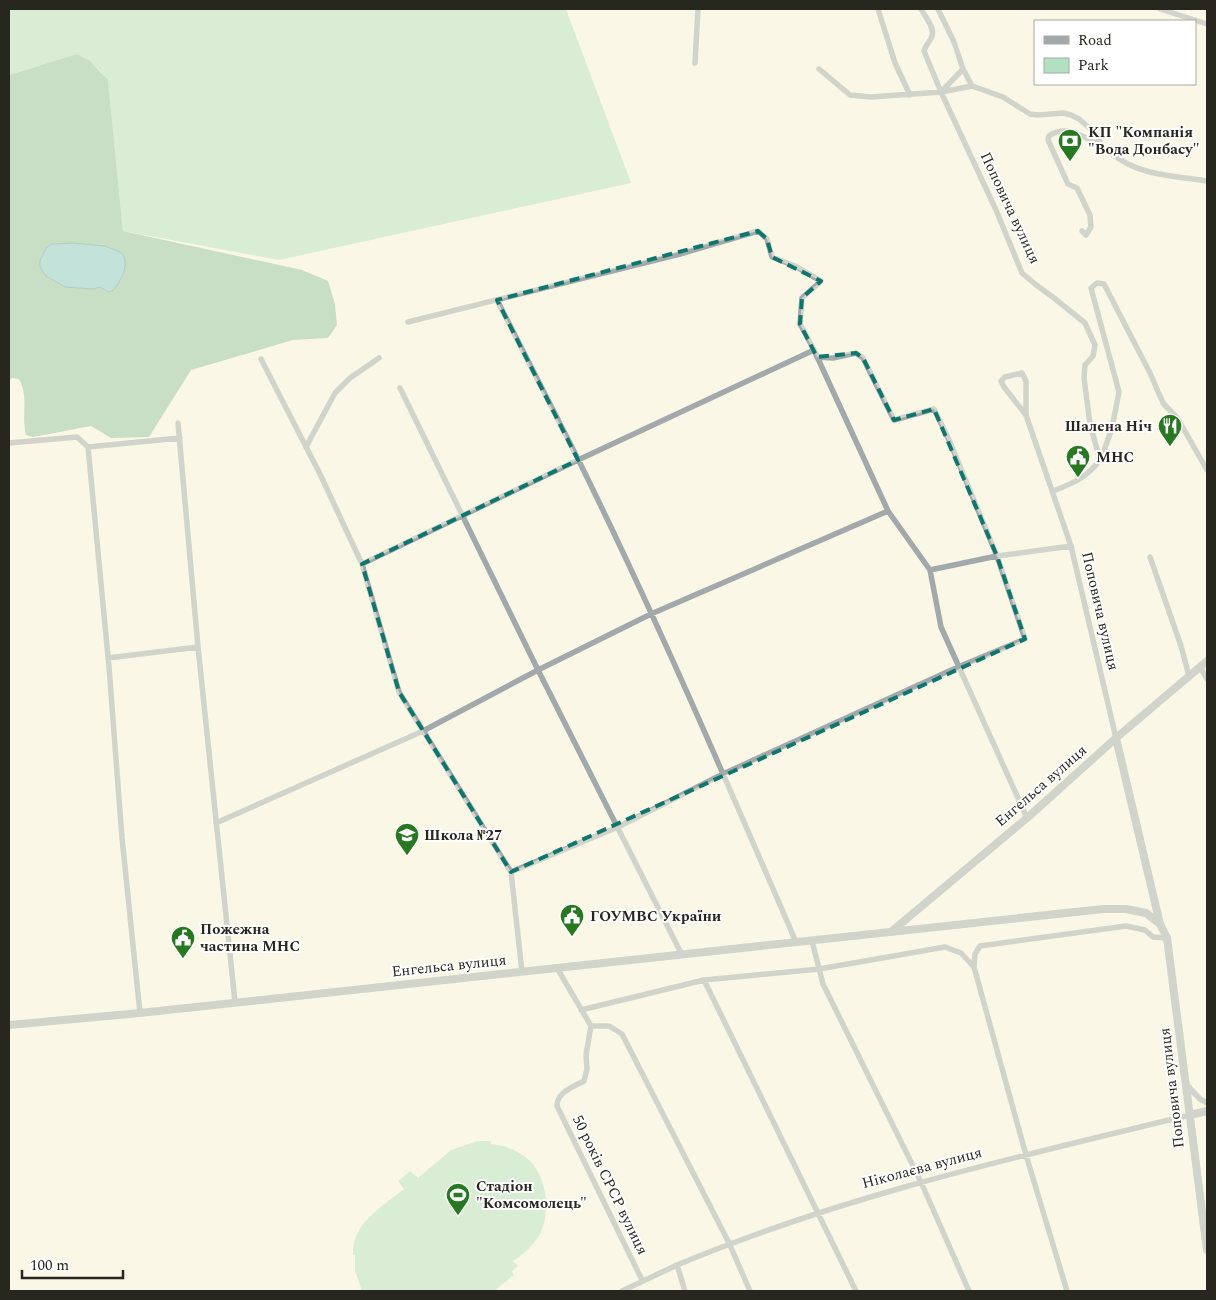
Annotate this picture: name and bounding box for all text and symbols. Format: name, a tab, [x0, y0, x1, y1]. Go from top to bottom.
legend	[1034, 20, 1196, 85]
text: Road	[1078, 29, 1112, 52]
text: Park	[1078, 54, 1109, 77]
place label: КП "Компанія "Вода Донбасу"	[1088, 121, 1199, 161]
bank icon: КП "Компанія "Вода Донбасу"	[1057, 128, 1083, 162]
street label: Поповича вулиця	[974, 148, 1046, 268]
restaurant icon: Шалена Нiч	[1157, 413, 1183, 447]
place label: Шалена Нiч	[1065, 415, 1152, 438]
public building icon: МНС	[1065, 444, 1091, 478]
place label: МНС	[1096, 446, 1134, 469]
street label: Поповича вулиця	[1075, 549, 1125, 673]
street label: Енгельса вулиця	[990, 739, 1092, 833]
school or university icon: Школа №27	[394, 822, 420, 856]
place label: Школа №27	[424, 824, 502, 847]
public building icon: ГОУМВС України	[559, 903, 585, 937]
place label: ГОУМВС України	[590, 905, 722, 928]
place label: Пожежна частина МНС	[200, 918, 300, 958]
public building icon: Пожежна частина МНС	[170, 925, 196, 959]
street label: Енгельса вулиця	[390, 949, 508, 983]
street label: Поповича вулиця	[1153, 1026, 1191, 1150]
street label: 50 років СРСР вулиця	[566, 1111, 654, 1259]
street label: Ніколаєва вулиця	[859, 1141, 985, 1195]
place label: Стадіон "Комсомолець"	[476, 1175, 587, 1215]
sports icon: Стадіон "Комсомолець"	[445, 1182, 471, 1216]
scale bar	[22, 1248, 124, 1280]
text: 100 m	[30, 1254, 69, 1277]

